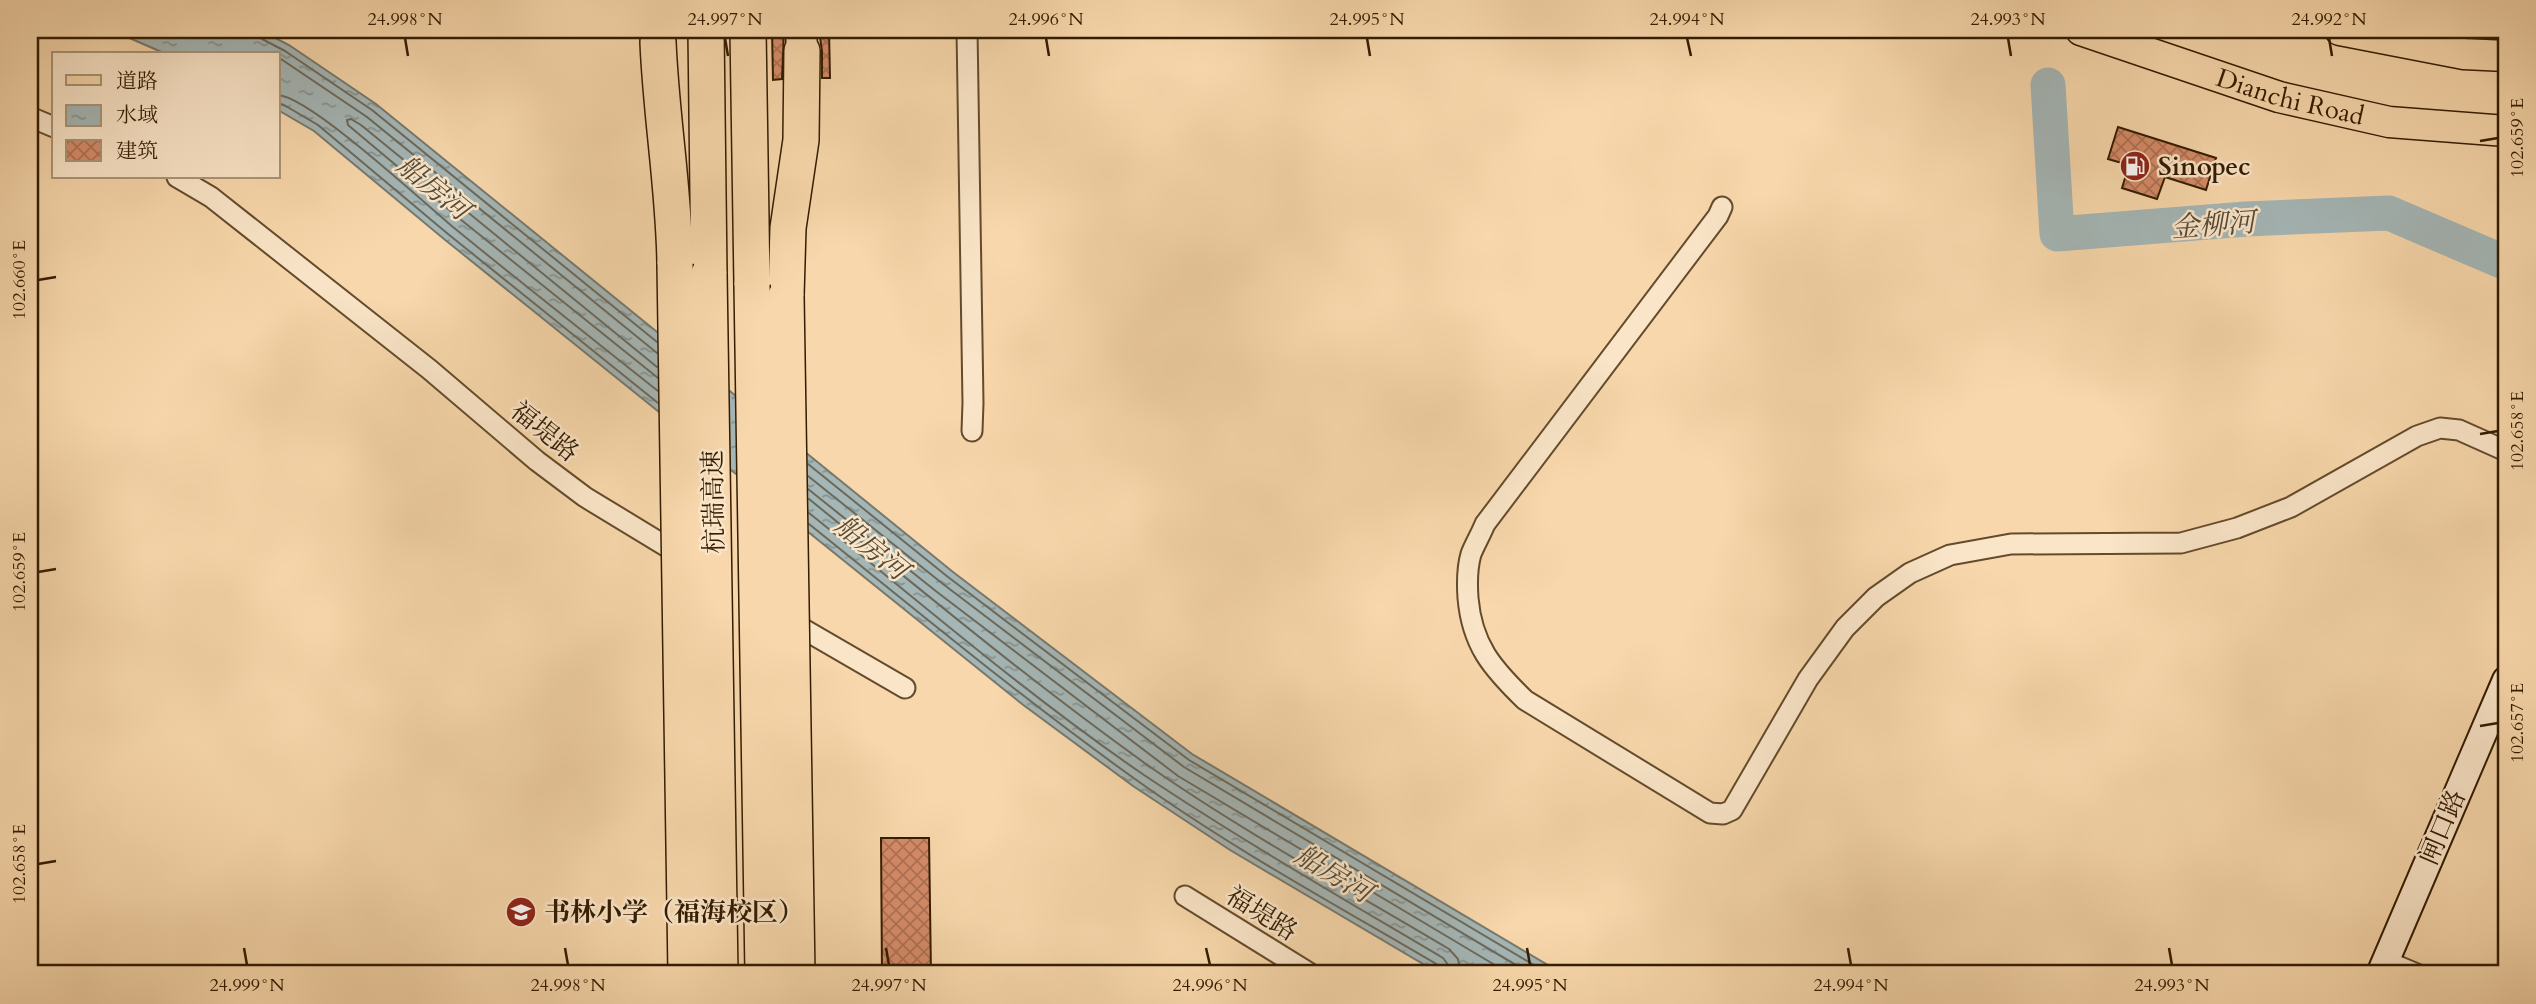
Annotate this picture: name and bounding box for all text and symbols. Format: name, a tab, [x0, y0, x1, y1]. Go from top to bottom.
text: 24.998°N	[367, 7, 443, 32]
text: 24.997°N	[687, 7, 763, 32]
text: 24.996°N	[1008, 7, 1084, 32]
text: 24.995°N	[1329, 7, 1405, 32]
text: 24.994°N	[1649, 7, 1725, 32]
text: 24.993°N	[1970, 7, 2046, 32]
text: 24.992°N	[2291, 7, 2367, 32]
legend	[52, 52, 280, 178]
street label: Dianchi Road	[2212, 60, 2368, 134]
text: 道路	[116, 67, 158, 96]
text: 102.659°E	[2505, 98, 2530, 178]
text: 水域	[116, 101, 158, 130]
text: 建筑	[116, 137, 158, 166]
water label: 船房河	[389, 147, 482, 232]
fuel station icon: Sinopec	[2118, 149, 2152, 183]
place label: Sinopec	[2158, 149, 2251, 184]
water label: 金柳河	[2170, 203, 2261, 247]
text: 102.660°E	[7, 240, 32, 320]
text: 102.658°E	[2505, 391, 2530, 471]
street label: 福堤路	[503, 393, 586, 470]
street label: 杭瑞高速	[695, 450, 732, 554]
water label: 船房河	[827, 507, 920, 592]
text: 102.659°E	[7, 532, 32, 612]
text: 102.657°E	[2505, 683, 2530, 763]
street label: 闸口路	[2411, 784, 2474, 870]
text: 102.658°E	[7, 824, 32, 904]
water label: 船房河	[1288, 836, 1384, 914]
street label: 福堤路	[1219, 878, 1304, 949]
school or university icon: 书林小学（福海校区）	[504, 895, 538, 929]
place label: 书林小学（福海校区）	[544, 895, 804, 930]
text: 24.999°N	[209, 973, 285, 998]
text: 24.998°N	[530, 973, 606, 998]
text: 24.997°N	[851, 973, 927, 998]
text: 24.996°N	[1172, 973, 1248, 998]
text: 24.995°N	[1492, 973, 1568, 998]
text: 24.994°N	[1813, 973, 1889, 998]
text: 24.993°N	[2134, 973, 2210, 998]

